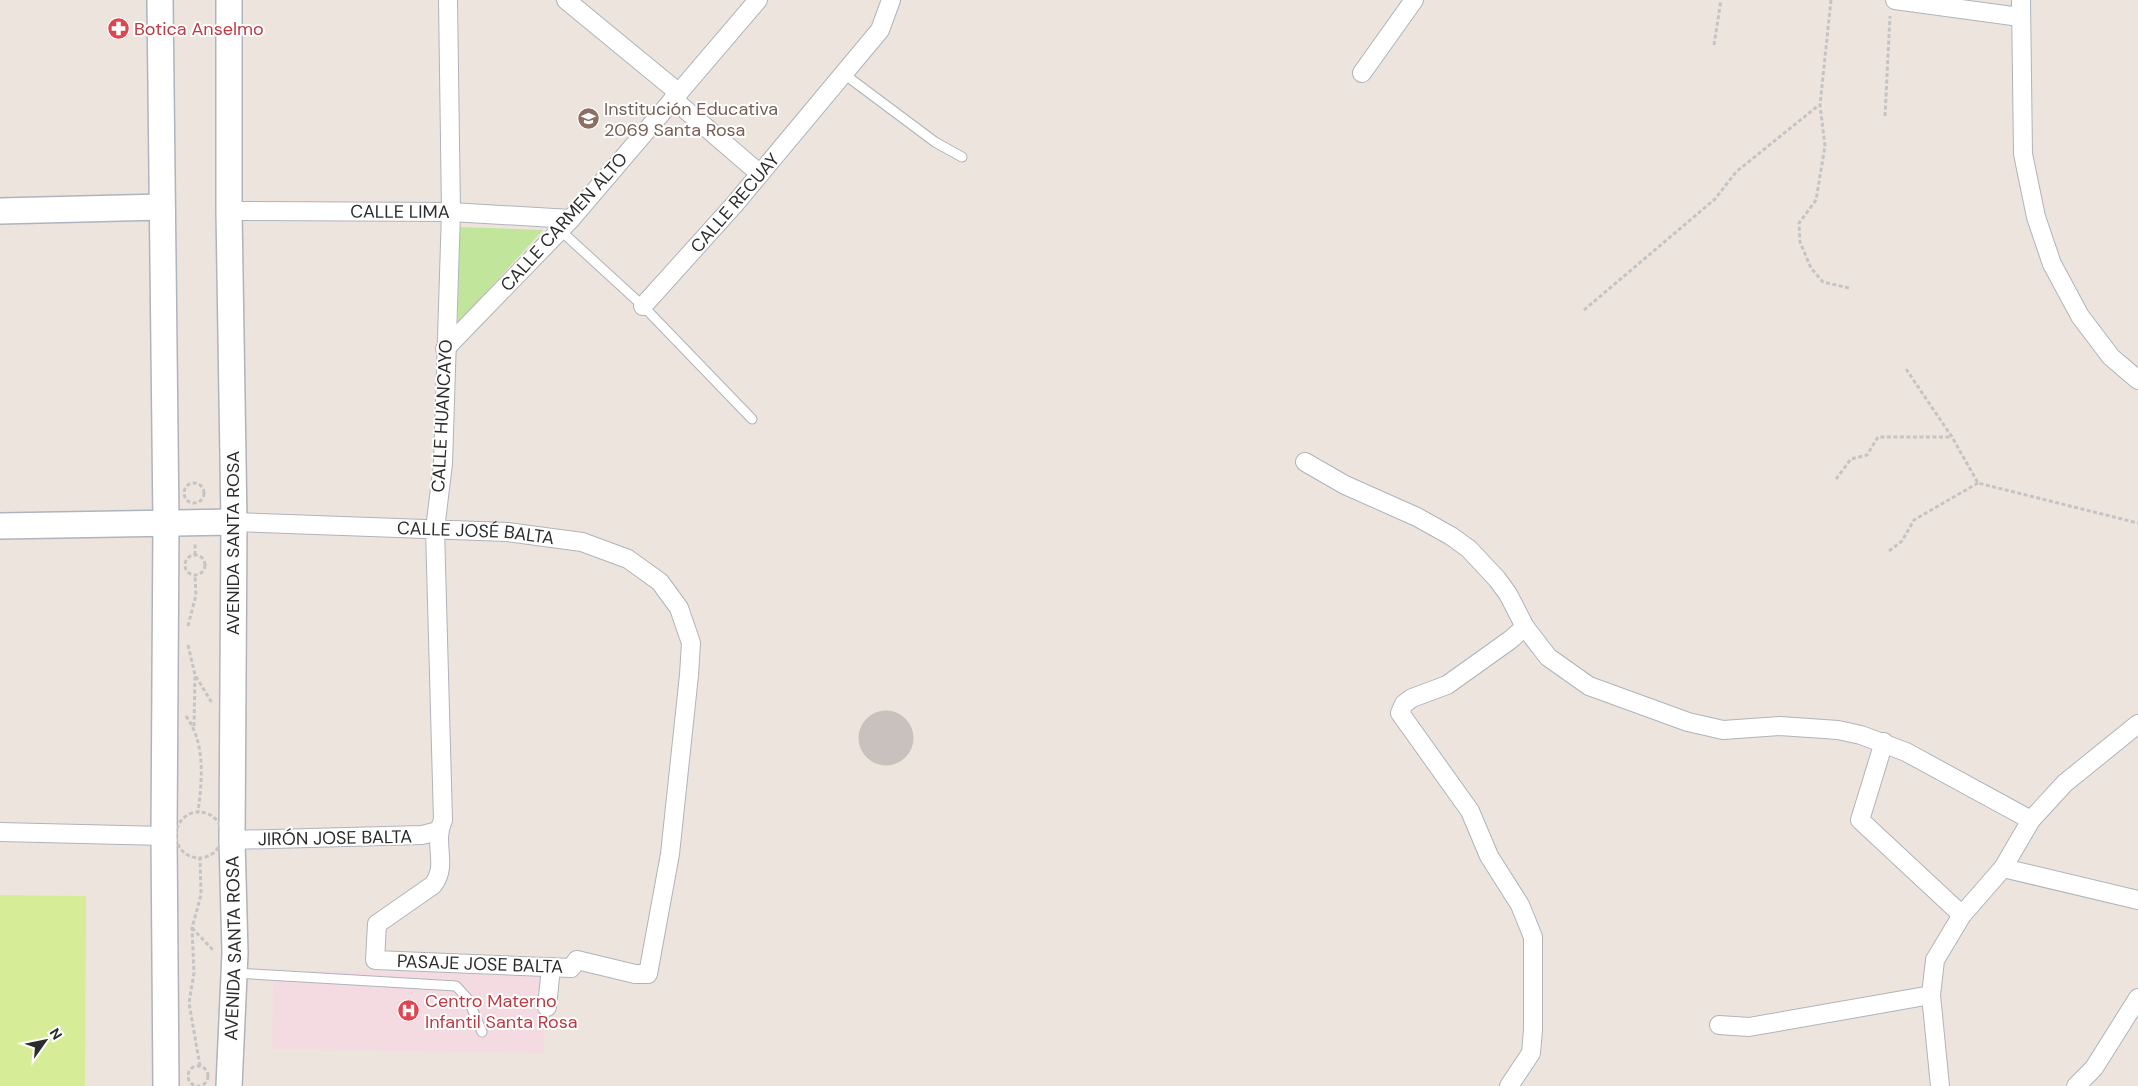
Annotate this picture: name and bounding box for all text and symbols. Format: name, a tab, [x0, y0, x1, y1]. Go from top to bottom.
pharmacy icon: Botica Anselmo	[106, 17, 130, 41]
place label: Botica Anselmo	[134, 17, 264, 41]
place label: Institución Educativa 2069 Santa Rosa	[604, 97, 778, 142]
school or university icon: Institución Educativa 2069 Santa Rosa	[576, 107, 600, 131]
street label: CALLE CARMEN ALTO	[495, 147, 633, 297]
street label: CALLE RECUAY	[685, 148, 785, 258]
street label: CALLE LIMA	[350, 200, 450, 224]
street label: CALLE HUANCAYO	[426, 339, 458, 493]
street label: AVENIDA SANTA ROSA	[221, 451, 245, 635]
street label: CALLE JOSÉ BALTA	[397, 516, 556, 550]
street label: JIRÓN JOSE BALTA	[258, 825, 412, 851]
street label: AVENIDA SANTA ROSA	[219, 855, 247, 1041]
street label: PASAJE JOSE BALTA	[397, 949, 564, 979]
place label: Centro Materno Infantil Santa Rosa	[425, 989, 577, 1034]
hospital icon: Centro Materno Infantil Santa Rosa	[397, 999, 421, 1023]
north arrow	[20, 1016, 70, 1066]
text: N	[46, 1025, 66, 1043]

